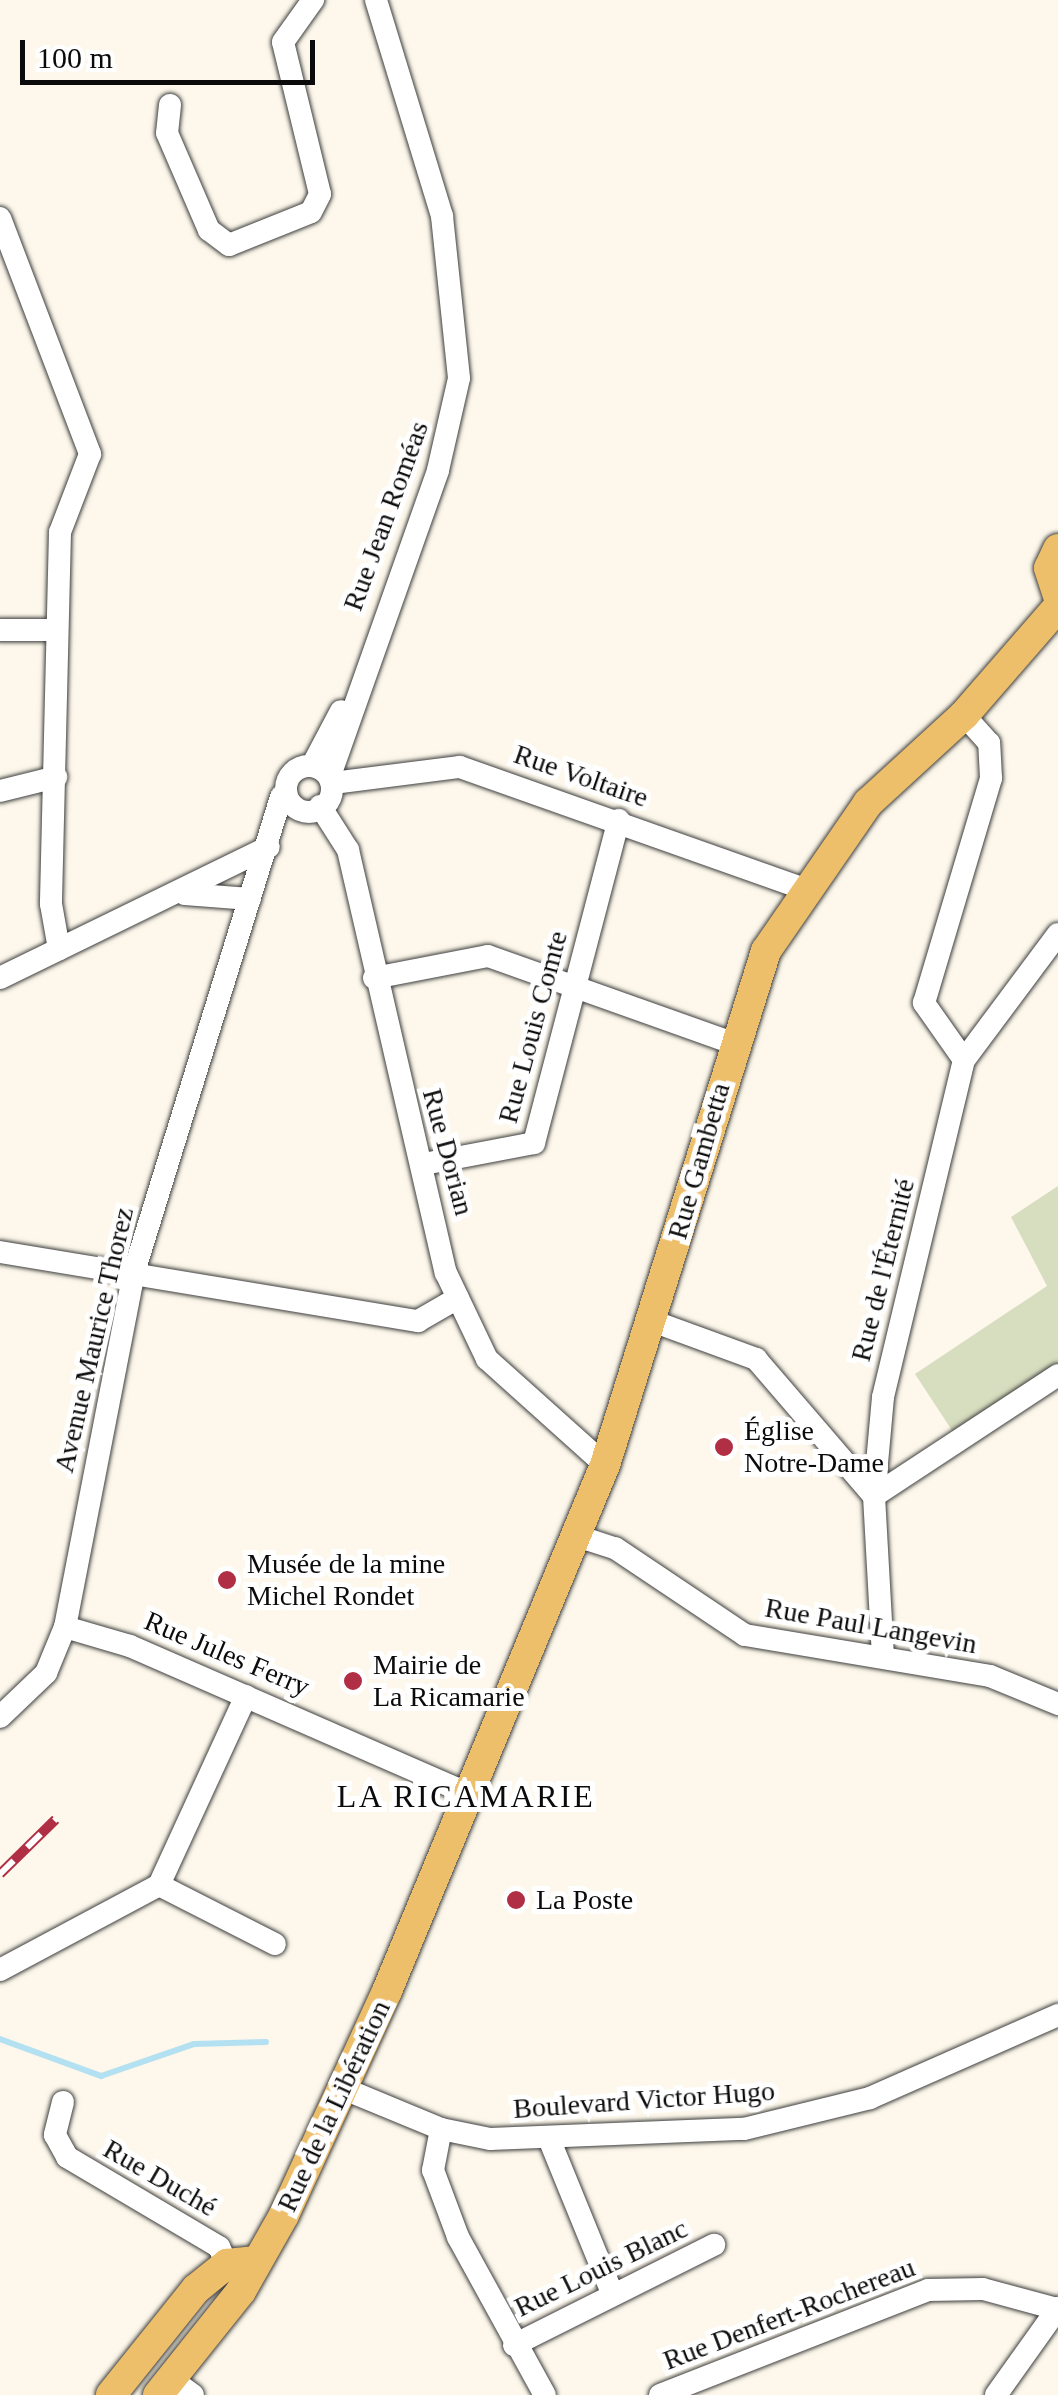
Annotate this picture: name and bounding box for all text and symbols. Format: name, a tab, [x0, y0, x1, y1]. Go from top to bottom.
scale bar	[25, 20, 320, 82]
text: 100 m	[37, 41, 113, 74]
street label: Rue Jean Roméas	[336, 417, 436, 615]
street label: Rue Voltaire	[509, 737, 653, 815]
street label: Rue Louis Comte	[491, 927, 575, 1127]
street label: Rue Gambetta	[661, 1079, 737, 1243]
street label: Rue Dorian	[415, 1085, 481, 1219]
street label: Rue de l'Éternité	[844, 1175, 922, 1365]
street label: Avenue Maurice Thorez	[47, 1204, 141, 1476]
place label: Église Notre-Dame	[744, 1414, 884, 1480]
marker: Église Notre-Dame	[713, 1436, 735, 1458]
place label: Musée de la mine Michel Rondet	[247, 1547, 445, 1613]
marker: Musée de la mine Michel Rondet	[216, 1569, 238, 1591]
street label: Rue Paul Langevin	[762, 1591, 980, 1661]
street label: Rue Jules Ferry	[140, 1604, 314, 1704]
place label: Mairie de La Ricamarie	[373, 1648, 525, 1714]
marker: Mairie de La Ricamarie	[342, 1670, 364, 1692]
district label: LA RICAMARIE	[336, 1777, 596, 1815]
place label: La Poste	[536, 1883, 633, 1917]
marker: La Poste	[505, 1889, 527, 1911]
street label: Rue de la Libération	[270, 1995, 398, 2217]
street label: Boulevard Victor Hugo	[512, 2074, 776, 2126]
street label: Rue Duché	[97, 2132, 223, 2224]
street label: Rue Louis Blanc	[509, 2212, 693, 2324]
street label: Rue Denfert-Rochereau	[659, 2251, 919, 2377]

